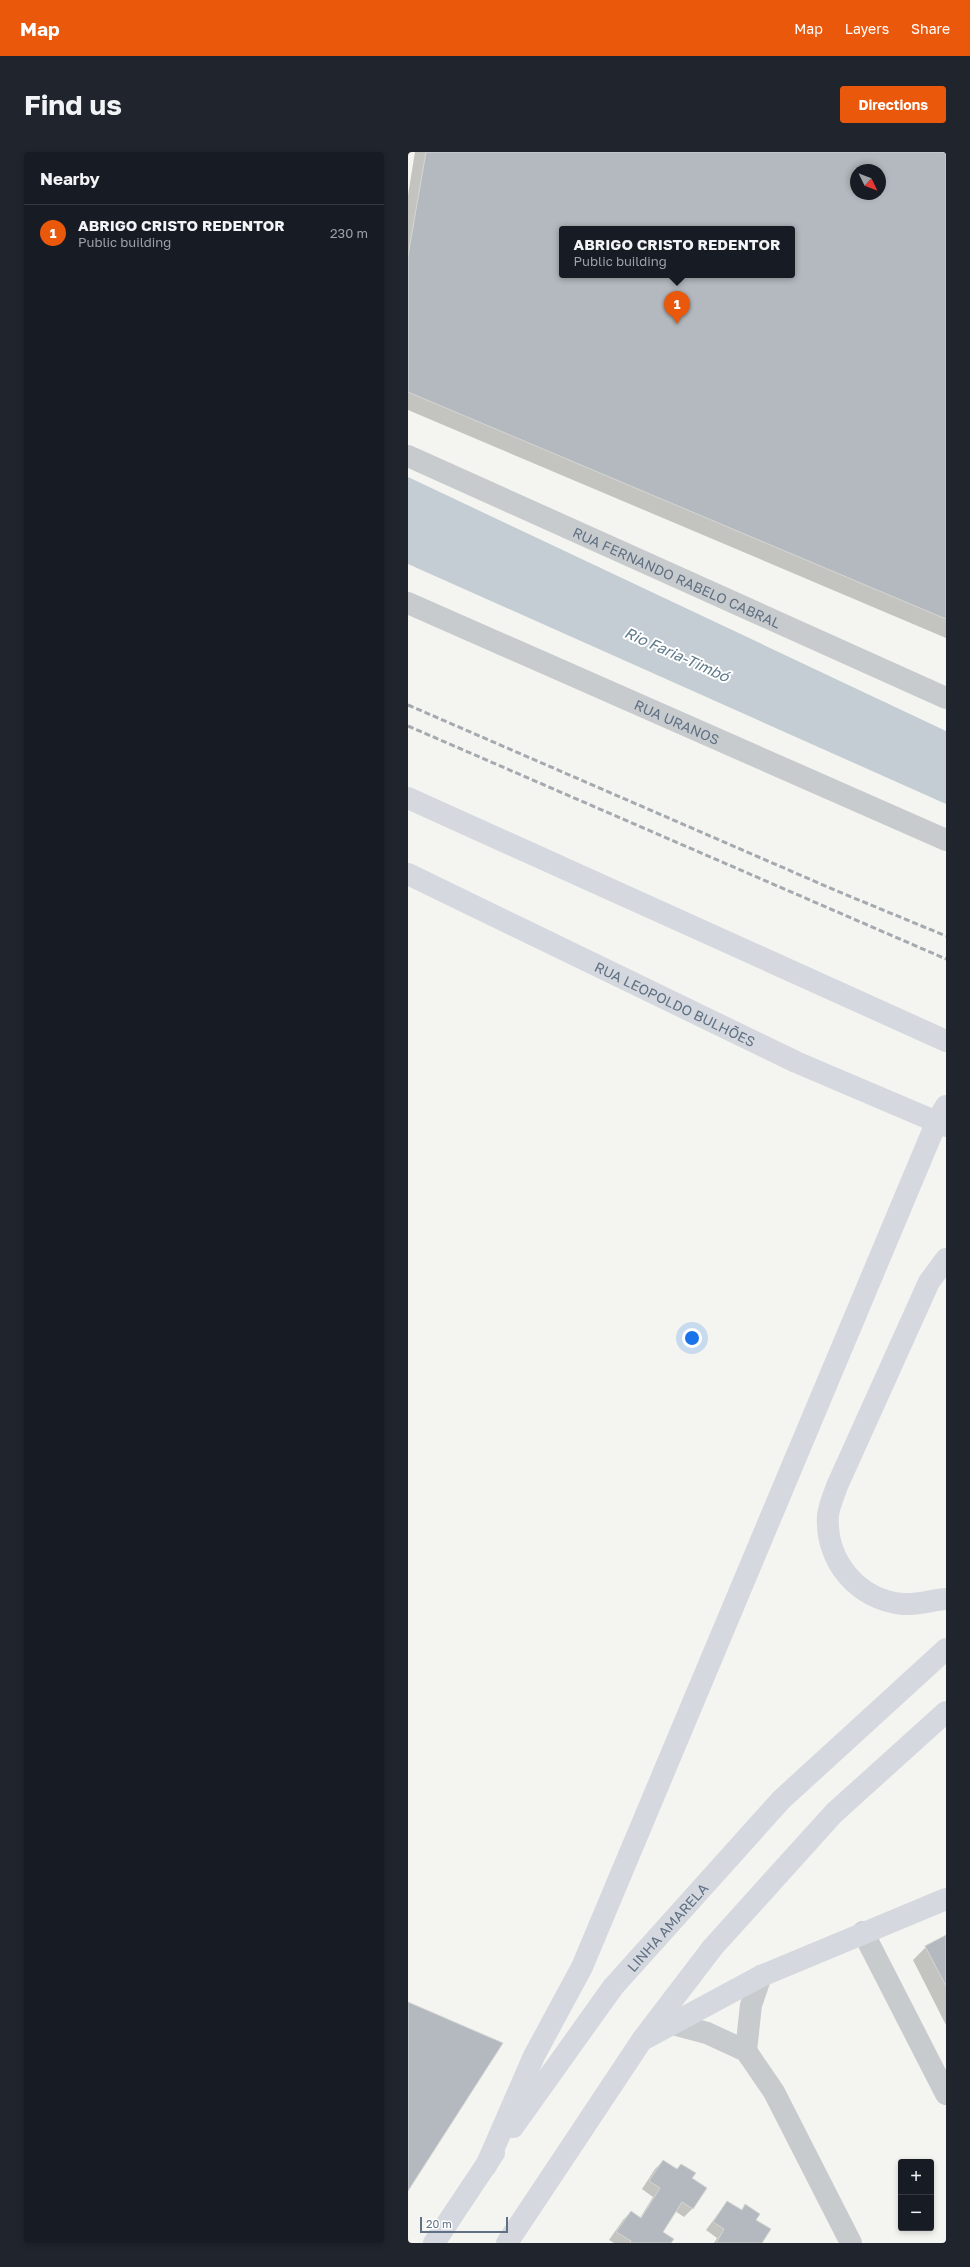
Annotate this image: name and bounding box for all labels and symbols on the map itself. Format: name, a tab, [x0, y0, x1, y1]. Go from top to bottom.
north arrow	[850, 164, 886, 200]
pin: 1	[664, 291, 690, 324]
street label: RUA FERNANDO RABELO CABRAL	[571, 523, 784, 631]
water label: Rio Faria-Timbó	[622, 623, 734, 686]
street label: RUA URANOS	[632, 695, 722, 748]
street label: RUA LEOPOLDO BULHÕES	[592, 957, 758, 1050]
your location	[682, 1328, 702, 1348]
street label: LINHA AMARELA	[623, 1879, 712, 1975]
scale bar	[420, 2215, 508, 2234]

